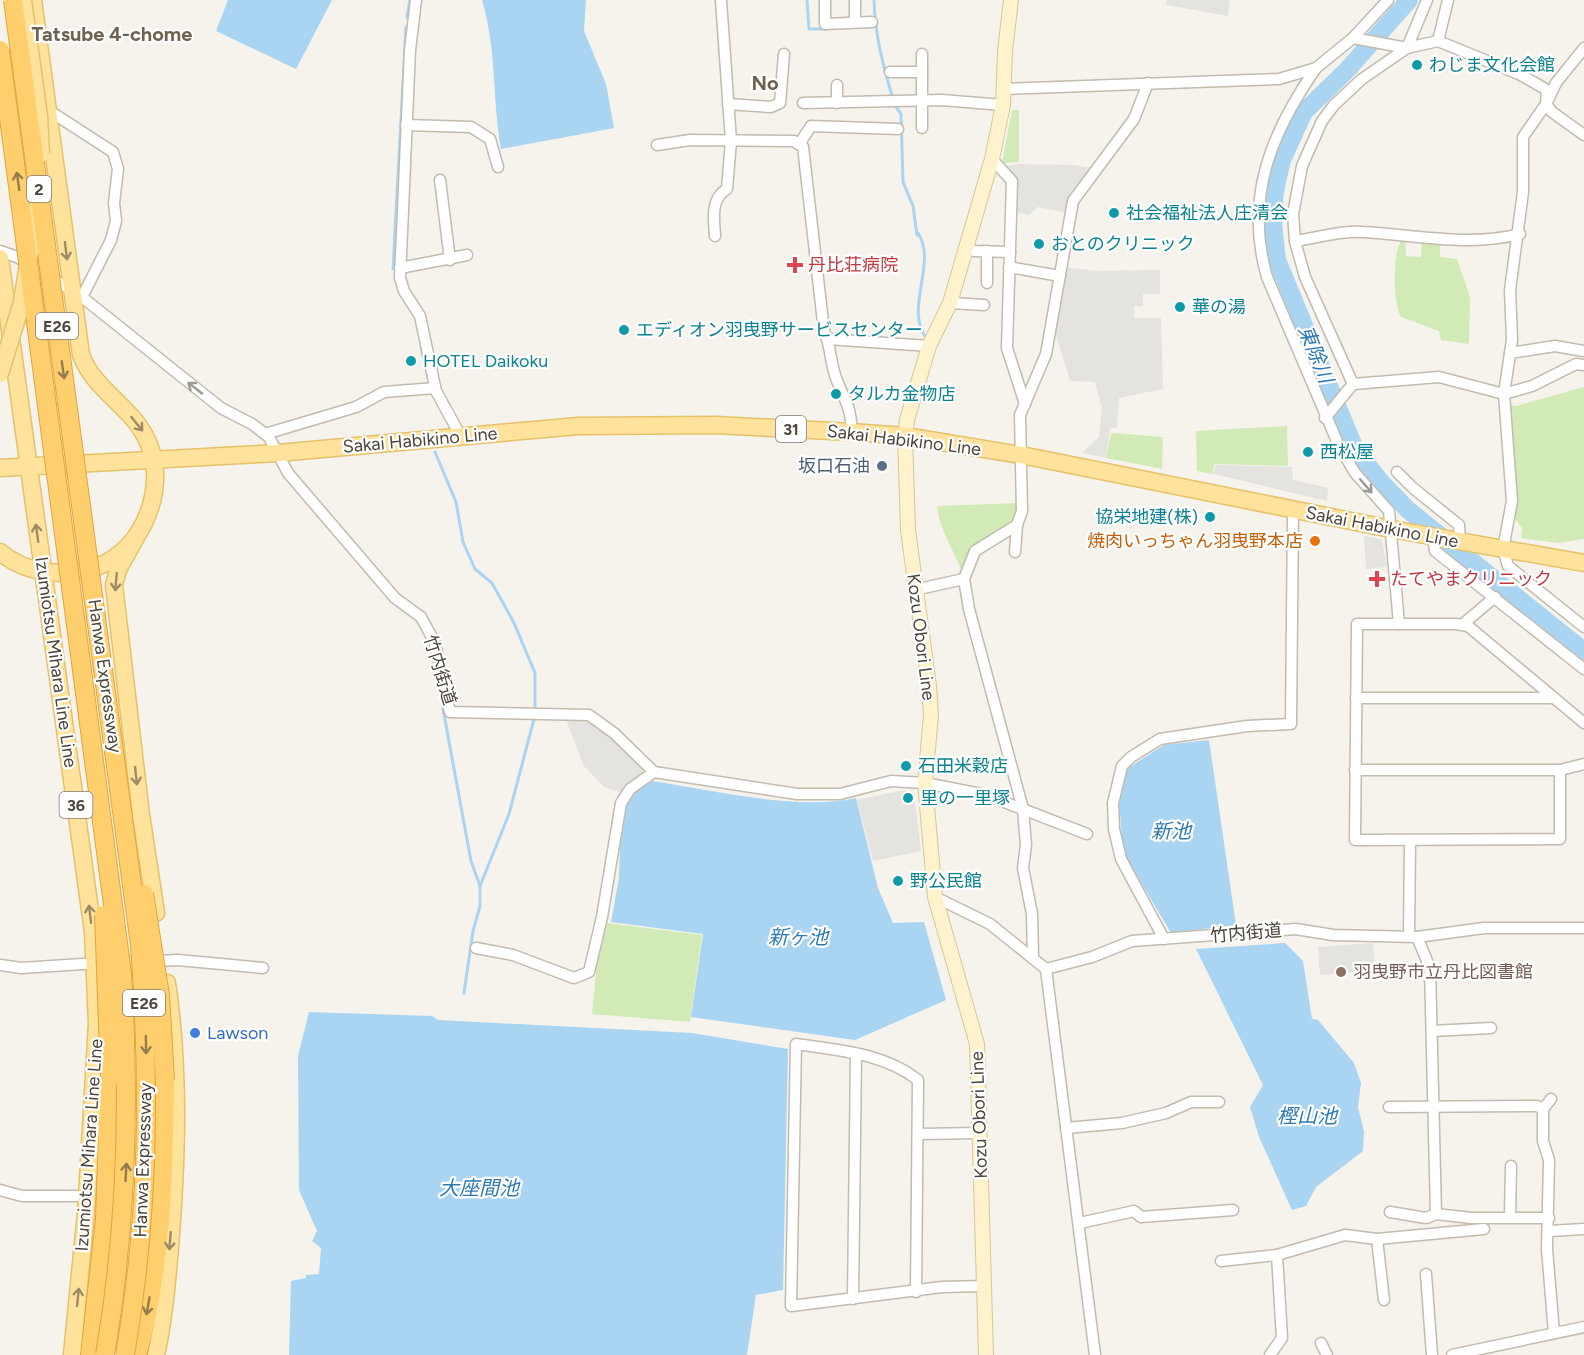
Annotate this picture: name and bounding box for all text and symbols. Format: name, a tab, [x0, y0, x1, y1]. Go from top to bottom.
district label: Tatsube 4-chome	[32, 22, 192, 46]
place label: わじま文化会館	[1429, 54, 1555, 76]
marker: わじま文化会館	[1410, 58, 1424, 72]
district label: No	[751, 71, 779, 95]
one-way arrow	[13, 171, 24, 191]
road number: 2	[27, 176, 51, 202]
place label: 社会福祉法人庄清会	[1126, 202, 1288, 224]
marker: 社会福祉法人庄清会	[1107, 206, 1121, 220]
place label: おとのクリニック	[1051, 233, 1195, 255]
marker: おとのクリニック	[1032, 237, 1046, 251]
one-way arrow	[60, 240, 71, 260]
place label: 丹比荘病院	[808, 254, 898, 276]
marker: 丹比荘病院	[786, 256, 804, 274]
place label: 華の湯	[1192, 296, 1246, 318]
marker: 華の湯	[1173, 300, 1187, 314]
road number: E26	[36, 313, 78, 339]
place label: エディオン羽曳野サービスセンター	[636, 319, 923, 341]
water label: 東除川	[1294, 322, 1339, 388]
marker: エディオン羽曳野サービスセンター	[617, 323, 631, 337]
place label: HOTEL Daikoku	[423, 350, 548, 372]
marker: HOTEL Daikoku	[404, 354, 418, 368]
one-way arrow	[58, 360, 69, 379]
one-way arrow	[187, 381, 203, 394]
place label: タルカ金物店	[848, 383, 955, 405]
marker: タルカ金物店	[829, 387, 843, 401]
one-way arrow	[131, 416, 144, 432]
road number: 31	[776, 416, 806, 442]
street label: Sakai Habikino Line	[826, 420, 983, 460]
street label: Sakai Habikino Line	[342, 422, 498, 458]
place label: 西松屋	[1320, 441, 1374, 463]
marker: 西松屋	[1301, 445, 1315, 459]
place label: 坂口石油	[798, 455, 870, 477]
marker: 坂口石油	[875, 459, 889, 473]
one-way arrow	[1359, 478, 1373, 493]
street label: Sakai Habikino Line	[1304, 501, 1460, 553]
place label: 協栄地建(株)	[1095, 506, 1198, 528]
marker: 協栄地建(株)	[1203, 510, 1217, 524]
one-way arrow	[32, 524, 43, 544]
place label: 焼肉いっちゃん羽曳野本店	[1087, 530, 1303, 552]
marker: 焼肉いっちゃん羽曳野本店	[1308, 534, 1322, 548]
street label: Izumiotsu Mihara Line Line	[30, 555, 82, 769]
place label: たてやまクリニック	[1390, 568, 1552, 590]
marker: たてやまクリニック	[1368, 570, 1386, 588]
one-way arrow	[110, 572, 121, 591]
street label: Kozu Obori Line	[902, 572, 940, 702]
street label: Hanwa Expressway	[83, 598, 127, 755]
street label: 竹内街道	[419, 632, 461, 708]
place label: 石田米穀店	[918, 755, 1008, 777]
marker: 石田米穀店	[899, 759, 913, 773]
one-way arrow	[131, 765, 142, 785]
place label: 里の一里塚	[920, 787, 1010, 809]
marker: 里の一里塚	[901, 791, 915, 805]
road number: 36	[60, 792, 92, 818]
water label: 新池	[1151, 819, 1193, 843]
place label: 野公民館	[910, 870, 982, 892]
marker: 野公民館	[891, 874, 905, 888]
one-way arrow	[85, 904, 96, 924]
street label: 竹内街道	[1209, 919, 1283, 947]
water label: 新ヶ池	[768, 925, 830, 949]
place label: 羽曳野市立丹比図書館	[1353, 961, 1533, 983]
marker: 羽曳野市立丹比図書館	[1334, 965, 1348, 979]
road number: E26	[123, 990, 165, 1016]
place label: Lawson	[207, 1022, 268, 1044]
marker: Lawson	[188, 1026, 202, 1040]
one-way arrow	[140, 1034, 151, 1054]
street label: Izumiotsu Mihara Line Line	[71, 1038, 107, 1252]
street label: Kozu Obori Line	[966, 1051, 992, 1179]
street label: Hanwa Expressway	[129, 1082, 157, 1238]
water label: 樫山池	[1277, 1104, 1339, 1128]
one-way arrow	[120, 1162, 131, 1182]
water label: 大座間池	[439, 1176, 521, 1200]
one-way arrow	[164, 1230, 175, 1250]
one-way arrow	[73, 1287, 84, 1307]
one-way arrow	[143, 1296, 154, 1315]

